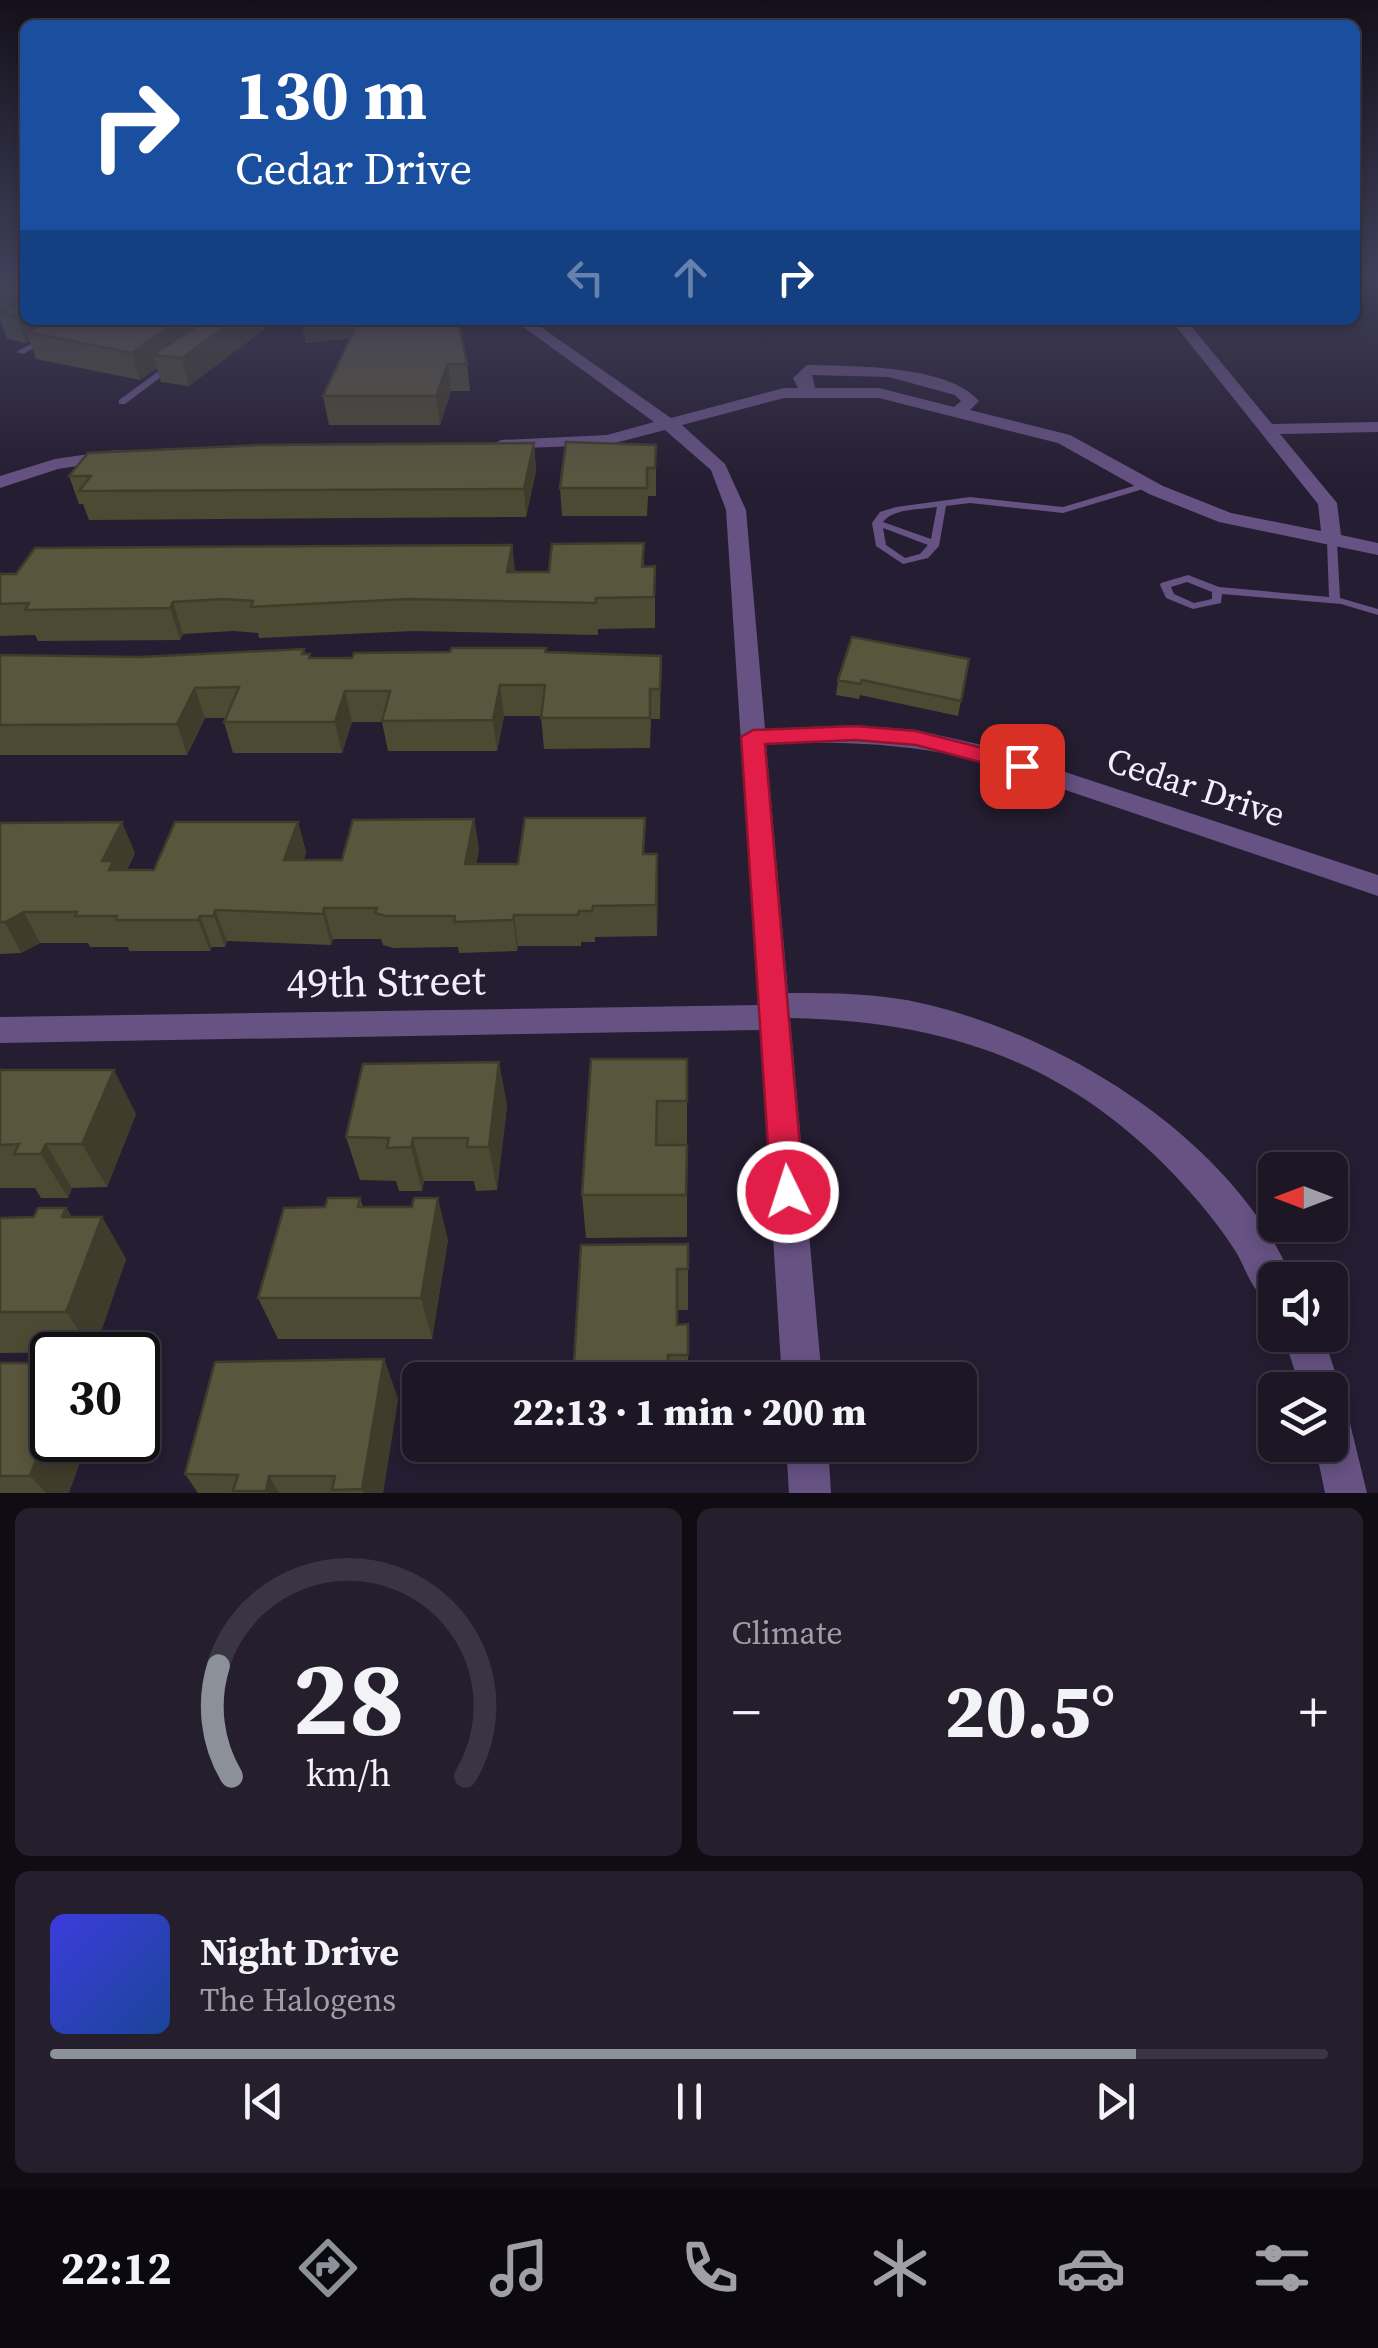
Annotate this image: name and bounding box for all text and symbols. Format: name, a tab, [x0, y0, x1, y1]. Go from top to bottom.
text: 130 m	[235, 46, 427, 142]
icon: right	[70, 60, 200, 190]
text: Cedar Drive	[235, 137, 472, 199]
icon: left	[558, 250, 613, 305]
icon: ahead	[663, 250, 718, 305]
icon: right	[768, 250, 823, 305]
pin	[980, 724, 1065, 809]
street label: Cedar Drive	[1101, 736, 1291, 838]
icon: arrive	[995, 739, 1050, 794]
street label: 49th Street	[286, 950, 486, 1012]
position arrow	[736, 1140, 840, 1244]
north arrow	[1258, 1152, 1348, 1242]
map controls	[1258, 1152, 1348, 1462]
button: sound	[1258, 1262, 1348, 1352]
speed limit sign: 30	[30, 1332, 160, 1462]
button: layers	[1258, 1372, 1348, 1462]
text: 22:13 · 1 min · 200 m	[512, 1386, 867, 1438]
text: Climate	[732, 1611, 843, 1655]
text: 28	[292, 1626, 405, 1769]
text: 20.5°	[944, 1659, 1115, 1762]
text: −	[732, 1674, 761, 1749]
text: +	[1299, 1674, 1328, 1749]
text: km/h	[306, 1749, 391, 1798]
text: Night Drive	[200, 1926, 399, 1978]
text: The Halogens	[200, 1978, 396, 2022]
icon: previous	[236, 2074, 291, 2129]
icon: pause	[662, 2074, 717, 2129]
icon: next	[1088, 2074, 1143, 2129]
icon: directions	[293, 2233, 363, 2303]
icon: music	[484, 2233, 554, 2303]
icon: phone	[675, 2233, 745, 2303]
icon: climate	[865, 2233, 935, 2303]
icon: car	[1056, 2233, 1126, 2303]
icon: filters	[1247, 2233, 1317, 2303]
text: 22:12	[60, 2237, 172, 2299]

